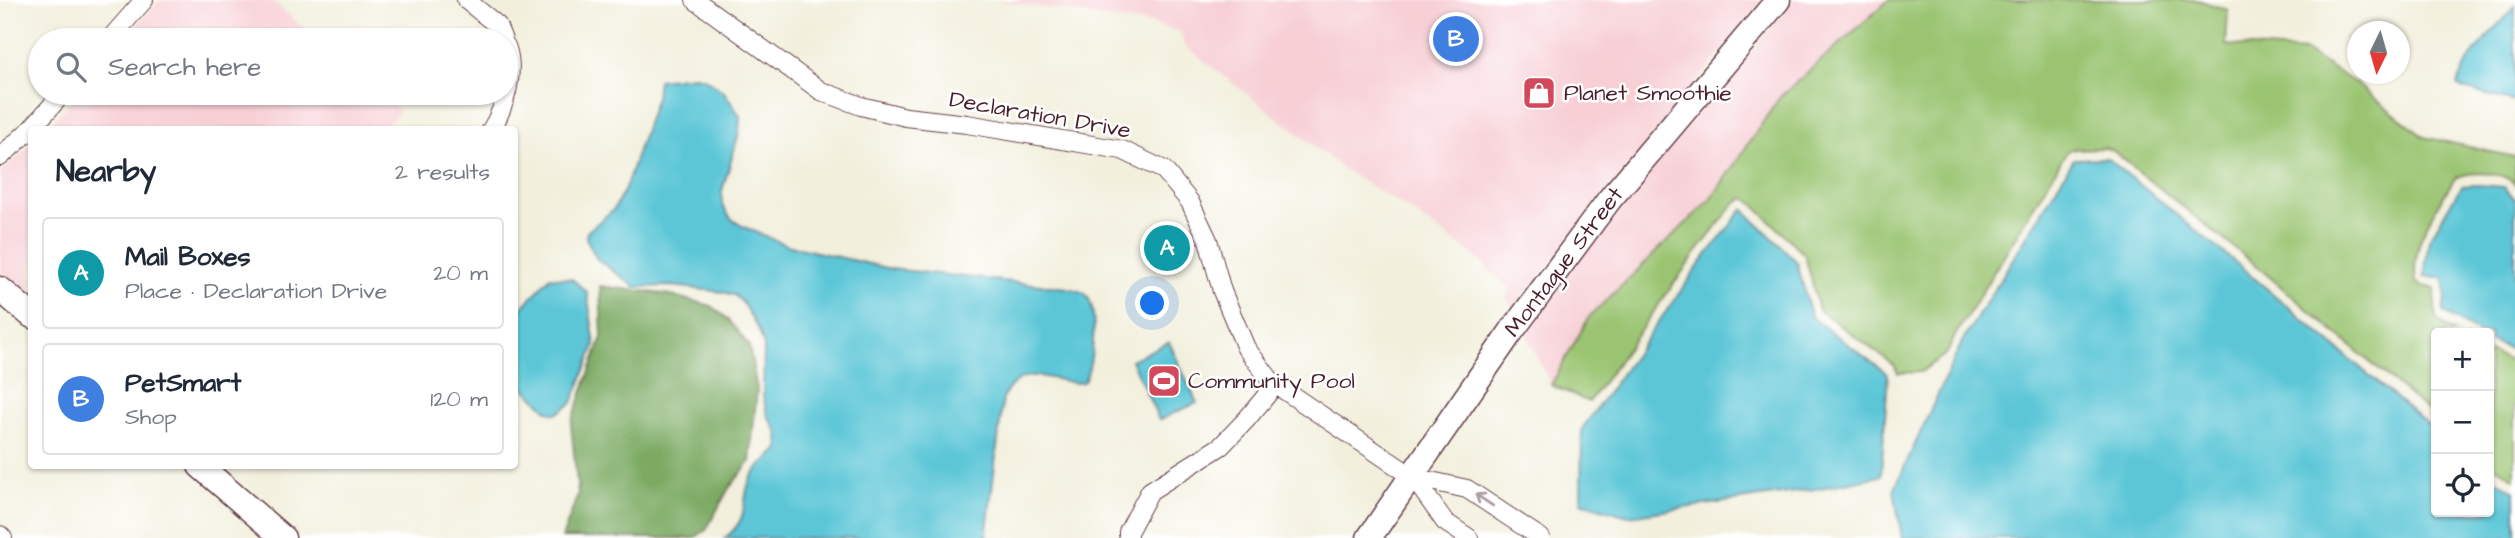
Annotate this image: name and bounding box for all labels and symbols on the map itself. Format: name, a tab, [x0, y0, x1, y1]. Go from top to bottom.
pin: B	[1433, 13, 1479, 65]
north arrow	[2347, 21, 2410, 84]
shop icon: Planet Smoothie	[1520, 74, 1558, 112]
place label: Planet Smoothie	[1564, 77, 1732, 109]
street label: Declaration Drive	[947, 83, 1133, 147]
street label: Montague Street	[1497, 180, 1632, 344]
pin: A	[1144, 222, 1190, 274]
your location	[1135, 286, 1169, 320]
sports icon: Community Pool	[1145, 362, 1183, 400]
place label: Community Pool	[1188, 365, 1355, 398]
one-way arrow	[1475, 493, 1494, 507]

